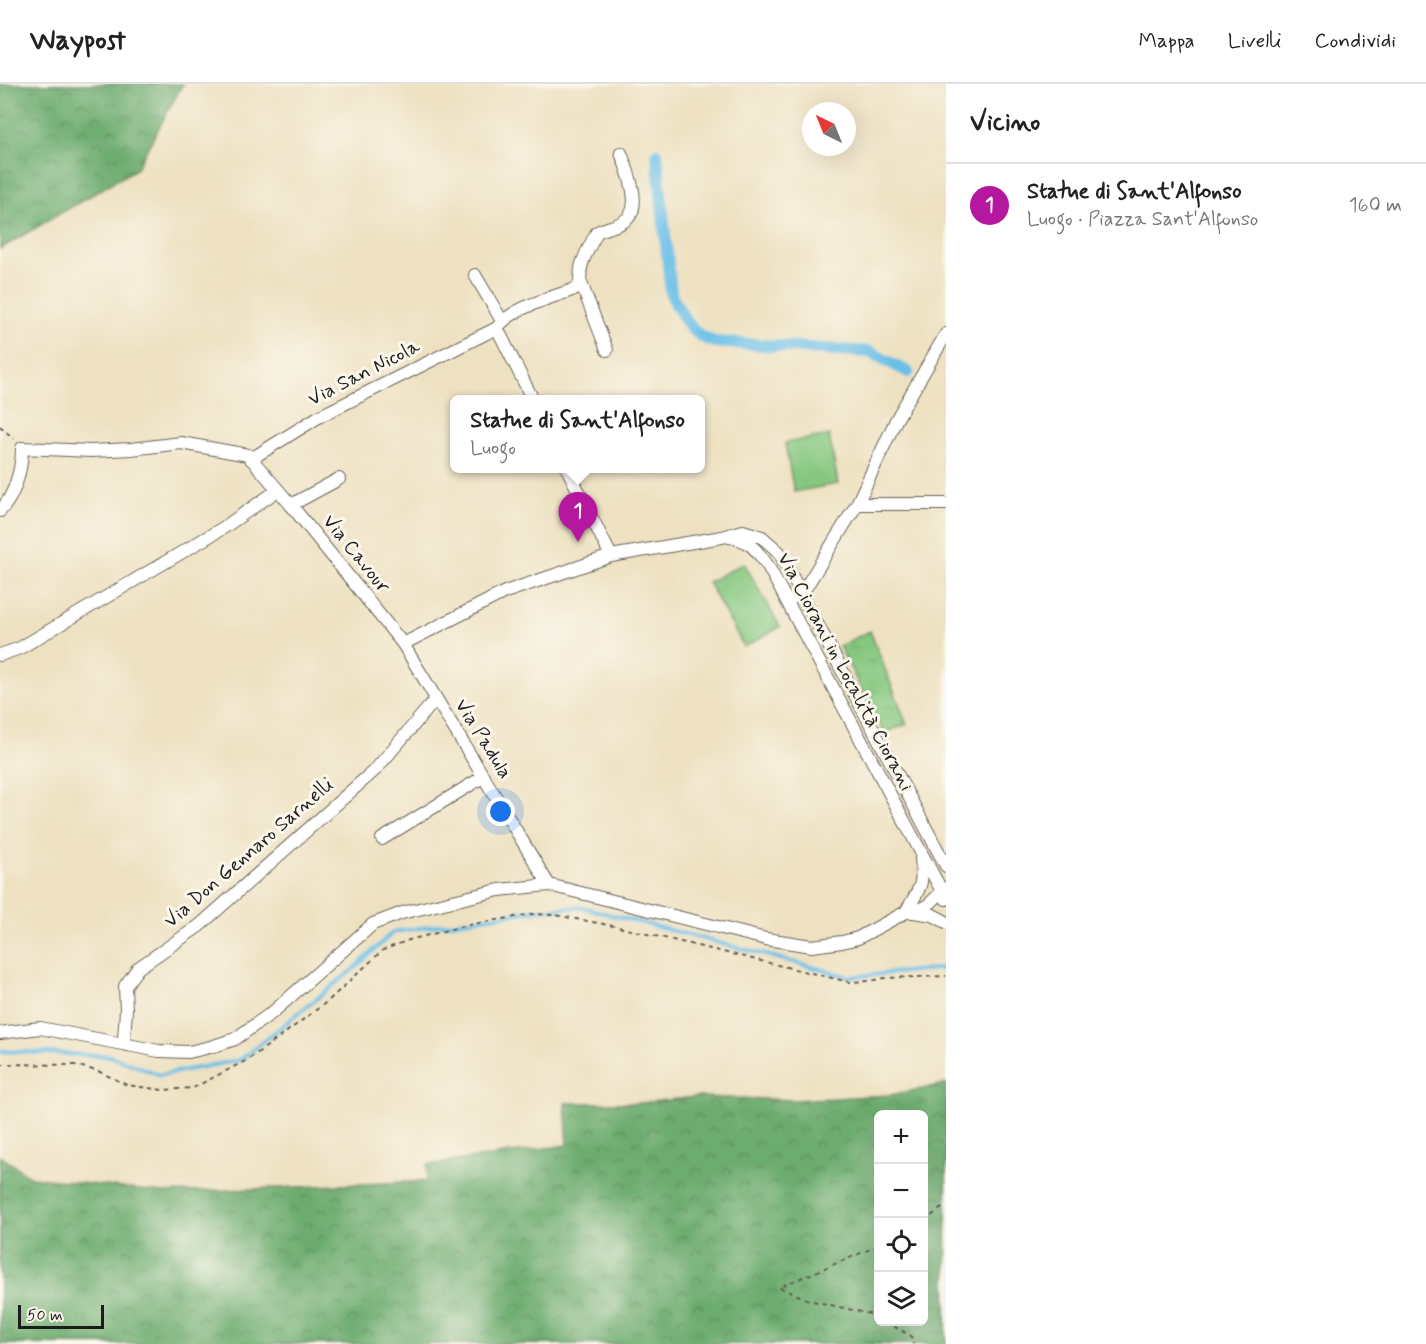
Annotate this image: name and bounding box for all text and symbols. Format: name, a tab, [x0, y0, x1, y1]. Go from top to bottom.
text: Waypost	[30, 23, 126, 60]
text: Mappa	[1139, 27, 1195, 55]
text: Livelli	[1228, 27, 1282, 55]
text: Condividi	[1315, 27, 1396, 55]
north arrow	[802, 102, 856, 156]
text: Vicino	[970, 106, 1040, 140]
text: Statue di Sant'Alfonso	[1027, 178, 1242, 206]
text: 1	[985, 192, 994, 219]
text: 160 m	[1349, 192, 1402, 219]
text: Luogo · Piazza Sant'Alfonso	[1027, 206, 1258, 233]
street label: Via San Nicola	[303, 333, 426, 413]
popup	[450, 395, 705, 473]
text: Statue di Sant'Alfonso	[470, 407, 685, 435]
text: Luogo	[470, 435, 516, 462]
pin: 1	[558, 492, 598, 542]
street label: Via Cavour	[316, 509, 397, 600]
street label: Via Ciorani in Località Ciorani	[770, 548, 920, 796]
street label: Via Padula	[448, 694, 518, 784]
street label: Via Don Gennaro Sarnelli	[158, 772, 340, 934]
your location	[486, 797, 515, 826]
map controls	[874, 1110, 928, 1326]
button: +	[874, 1110, 928, 1164]
button: −	[874, 1164, 928, 1218]
button: locate	[874, 1218, 928, 1272]
button: layers	[874, 1272, 928, 1326]
scale bar	[18, 1302, 104, 1330]
text: 50 m	[27, 1305, 63, 1326]

